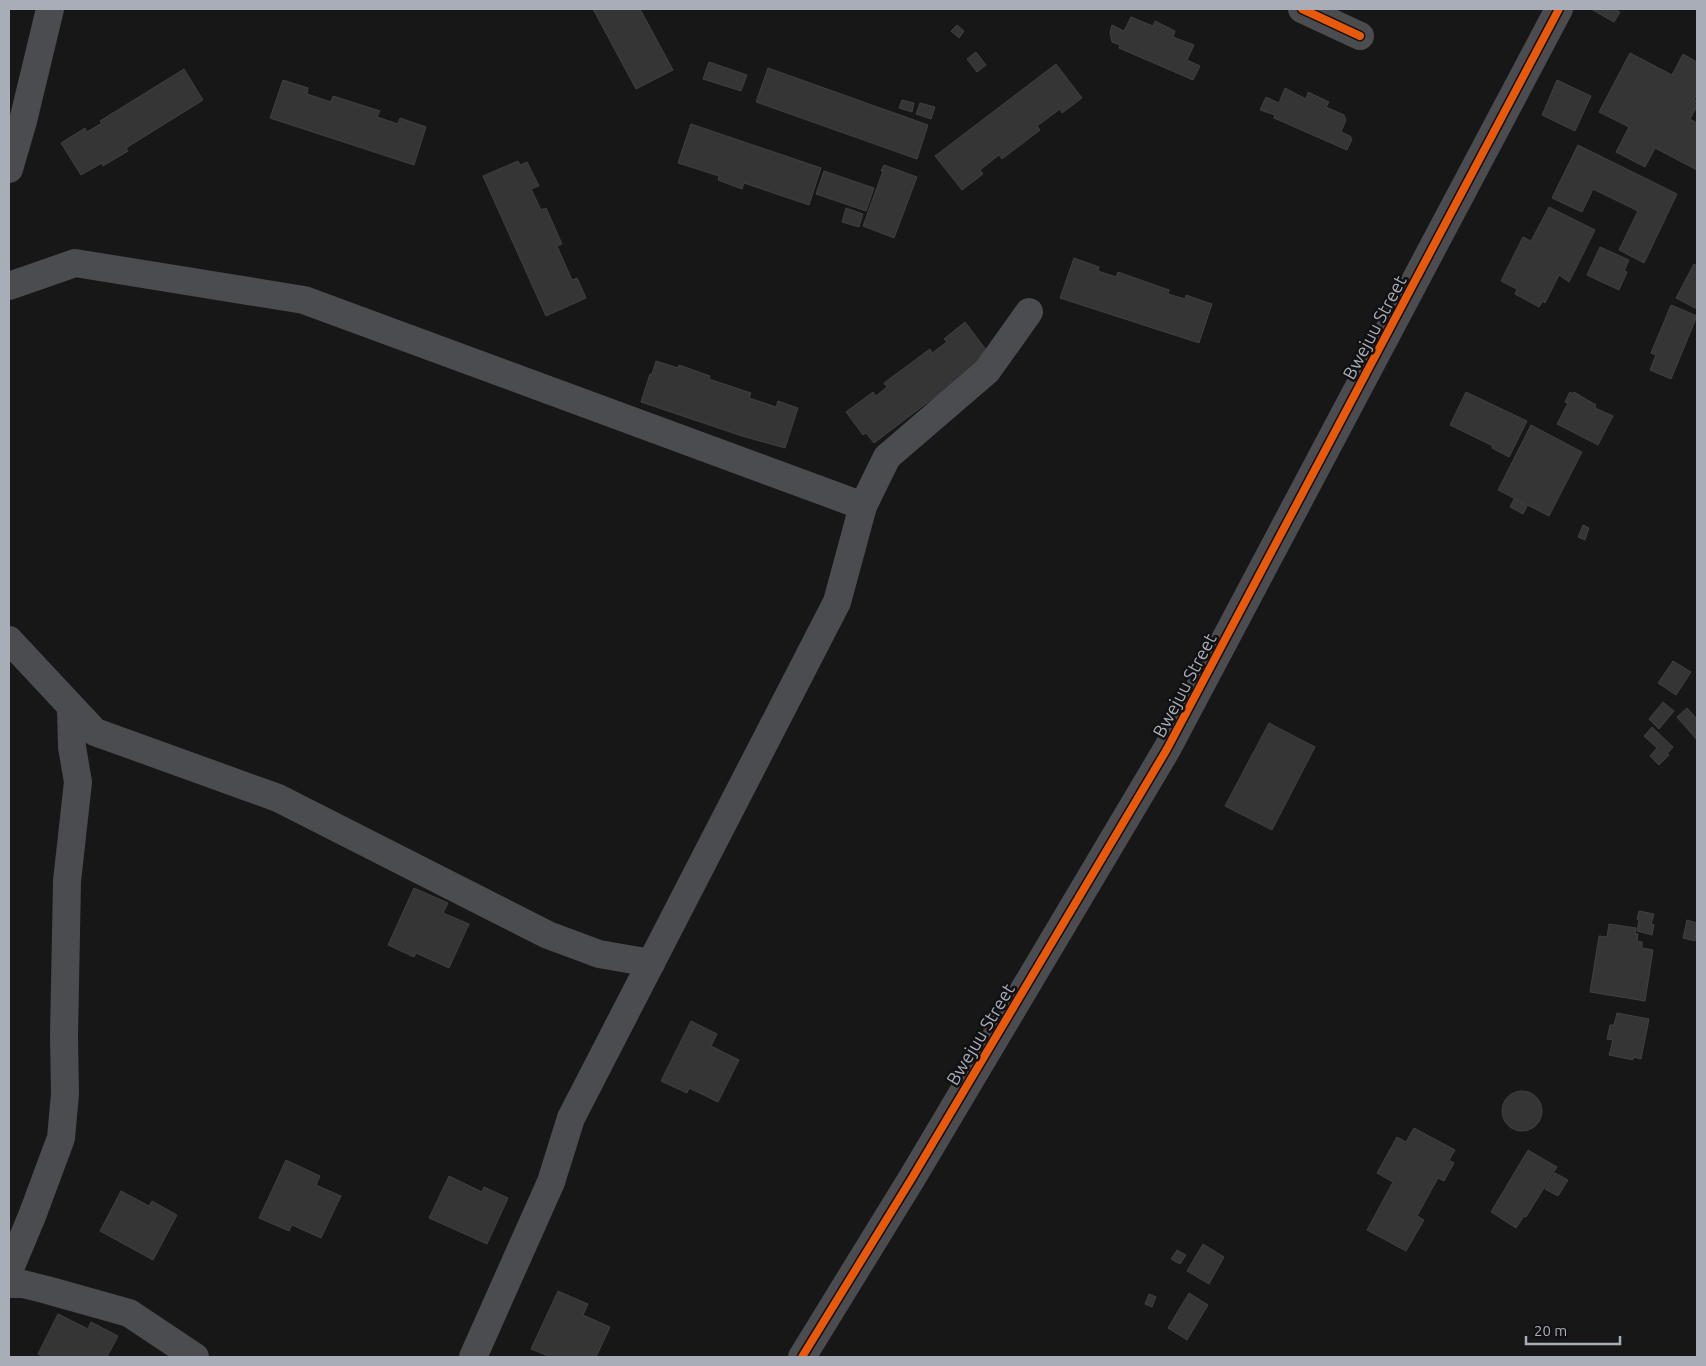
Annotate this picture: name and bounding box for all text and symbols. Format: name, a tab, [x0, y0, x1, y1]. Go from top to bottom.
street label: Bwejuu Street	[1338, 272, 1410, 382]
street label: Bwejuu Street	[1148, 630, 1220, 740]
street label: Bwejuu Street	[942, 980, 1018, 1088]
scale bar	[1526, 1314, 1620, 1346]
text: 20 m	[1534, 1322, 1567, 1339]

